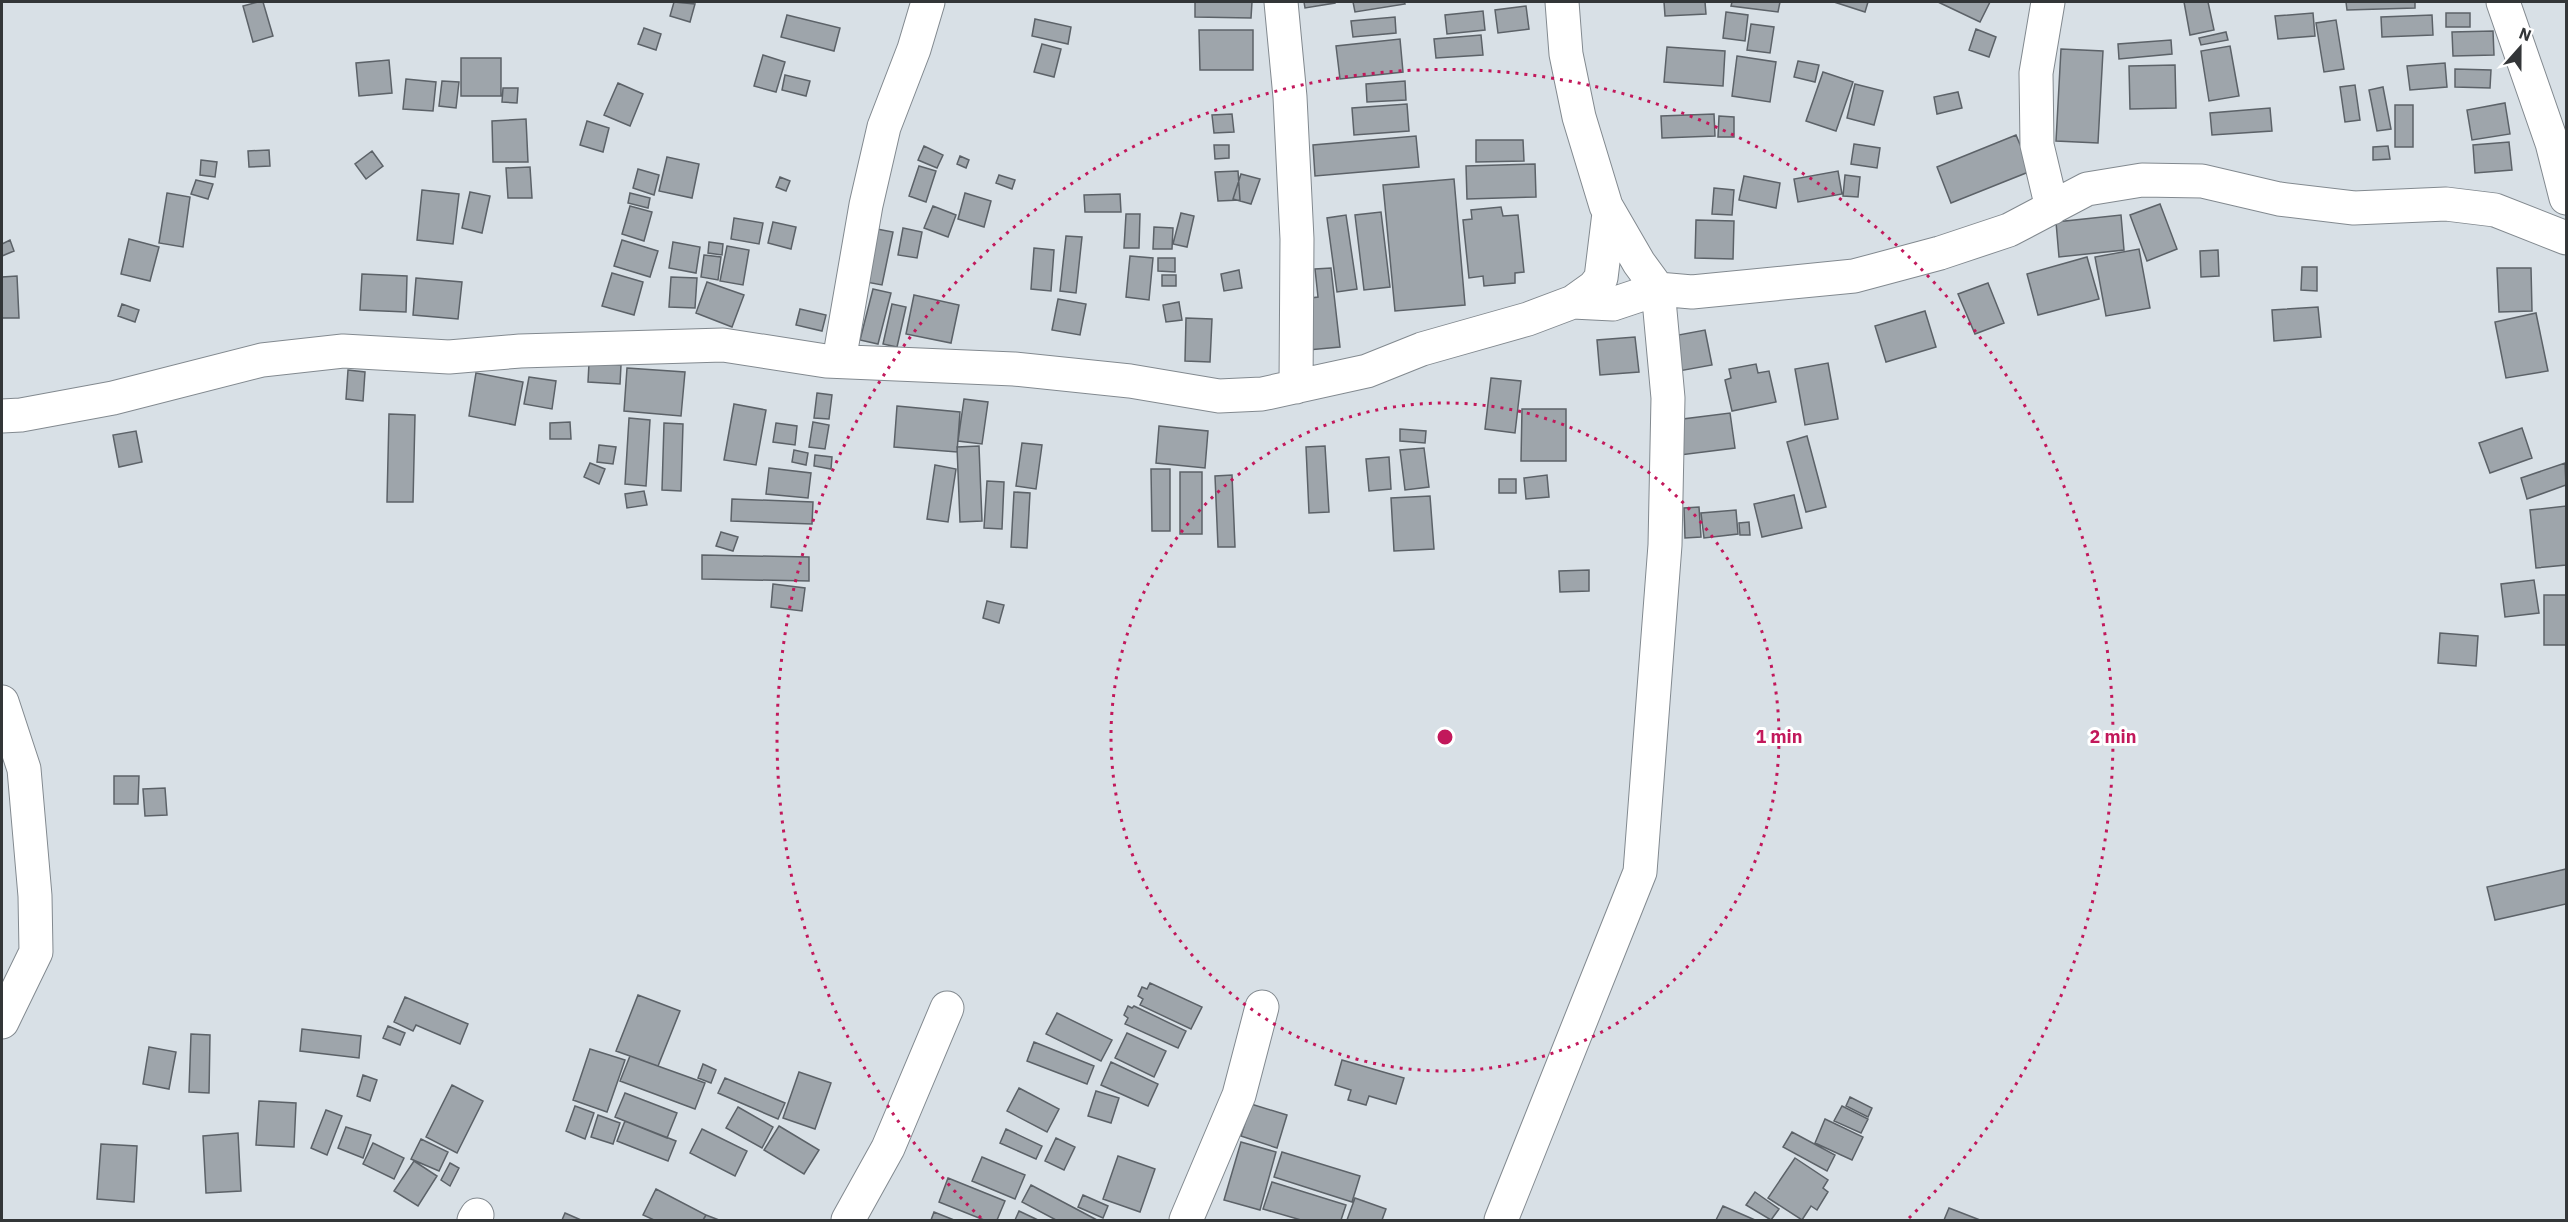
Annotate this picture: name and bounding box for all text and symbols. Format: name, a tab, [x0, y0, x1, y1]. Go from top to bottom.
north arrow	[2490, 18, 2550, 78]
text: N	[2516, 23, 2534, 45]
text: 1 min	[1755, 725, 1803, 748]
text: 2 min	[2089, 725, 2137, 748]
centre of rings	[1435, 727, 1455, 747]

